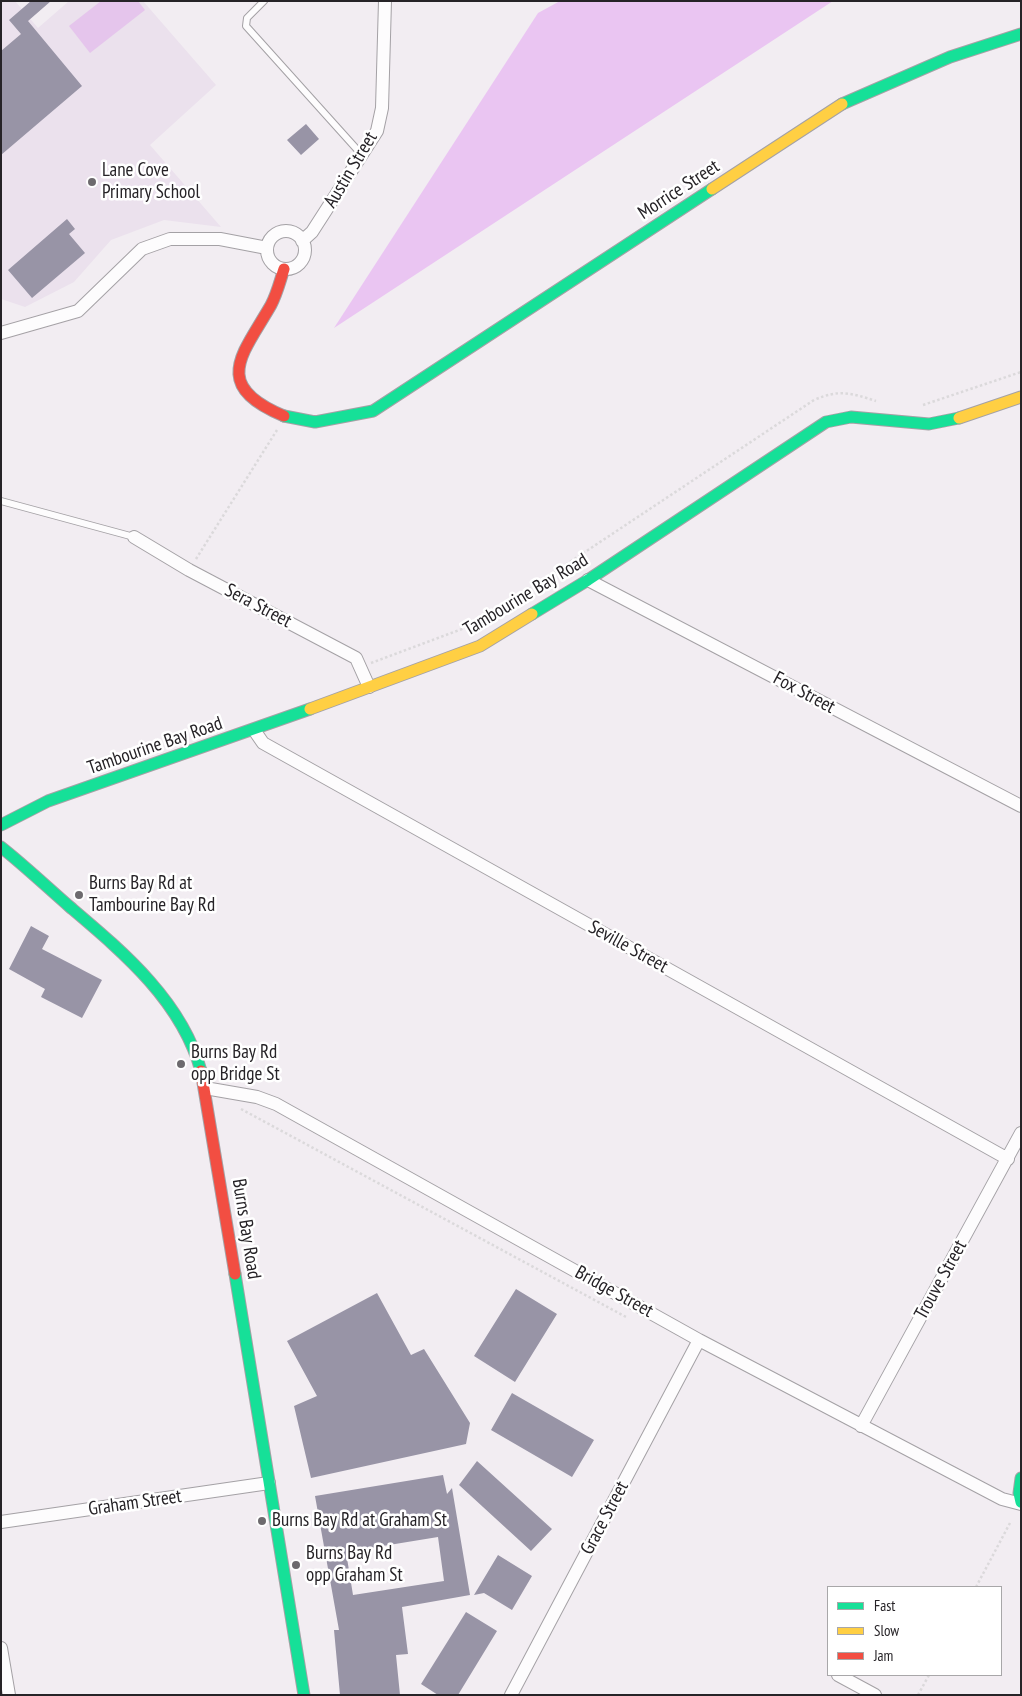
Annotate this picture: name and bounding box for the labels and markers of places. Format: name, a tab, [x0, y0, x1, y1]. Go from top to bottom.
place label: Lane Cove Primary School	[102, 160, 200, 204]
marker: Lane Cove Primary School	[86, 176, 98, 188]
place label: Burns Bay Rd at Tambourine Bay Rd	[89, 873, 215, 917]
marker: Burns Bay Rd at Tambourine Bay Rd	[73, 889, 85, 901]
place label: Burns Bay Rd opp Bridge St	[191, 1042, 280, 1086]
marker: Burns Bay Rd opp Bridge St	[175, 1058, 187, 1070]
place label: Burns Bay Rd at Graham St	[272, 1510, 447, 1532]
marker: Burns Bay Rd at Graham St	[256, 1515, 268, 1527]
place label: Burns Bay Rd opp Graham St	[306, 1543, 403, 1587]
marker: Burns Bay Rd opp Graham St	[290, 1559, 302, 1571]

